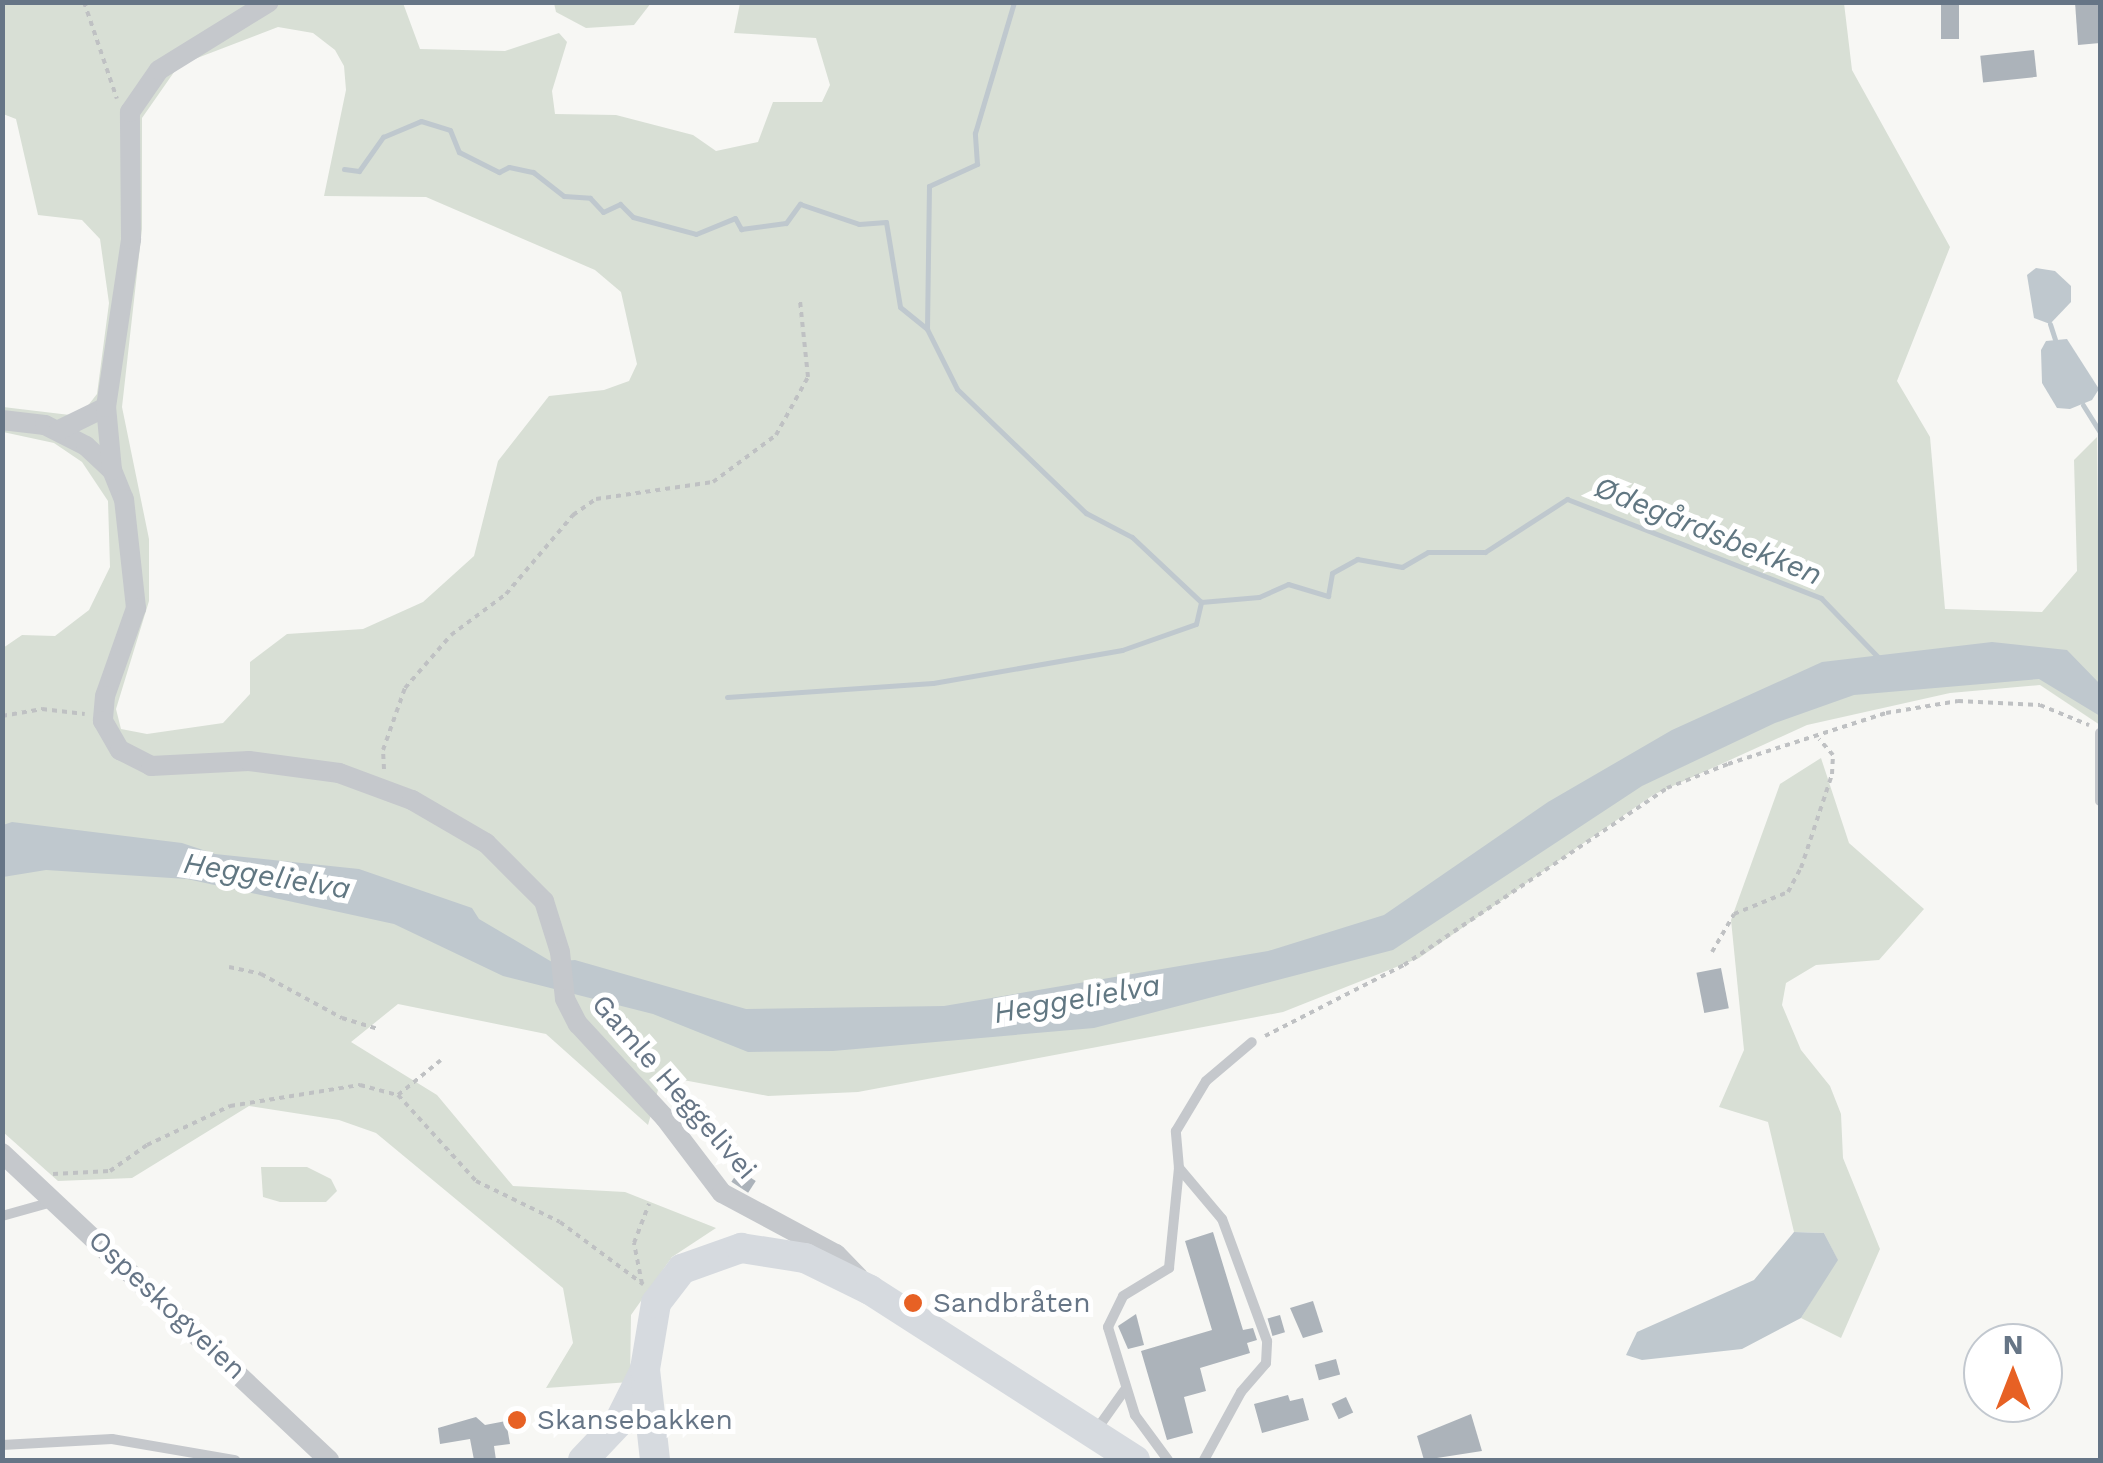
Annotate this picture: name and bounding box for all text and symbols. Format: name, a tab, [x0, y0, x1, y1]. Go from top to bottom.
water label: Ødegårdsbekken	[1589, 469, 1827, 593]
water label: Heggelielva	[181, 845, 353, 907]
water label: Heggelielva	[991, 967, 1163, 1031]
street label: Gamle Heggelivei	[585, 988, 763, 1186]
street label: Ospeskogveien	[81, 1224, 253, 1386]
place label: Sandbråten	[933, 1286, 1090, 1320]
marker: Sandbråten	[902, 1292, 924, 1314]
north arrow	[1963, 1323, 2063, 1423]
text: N	[2003, 1328, 2023, 1361]
place label: Skansebakken	[537, 1403, 733, 1437]
marker: Skansebakken	[506, 1409, 528, 1431]

